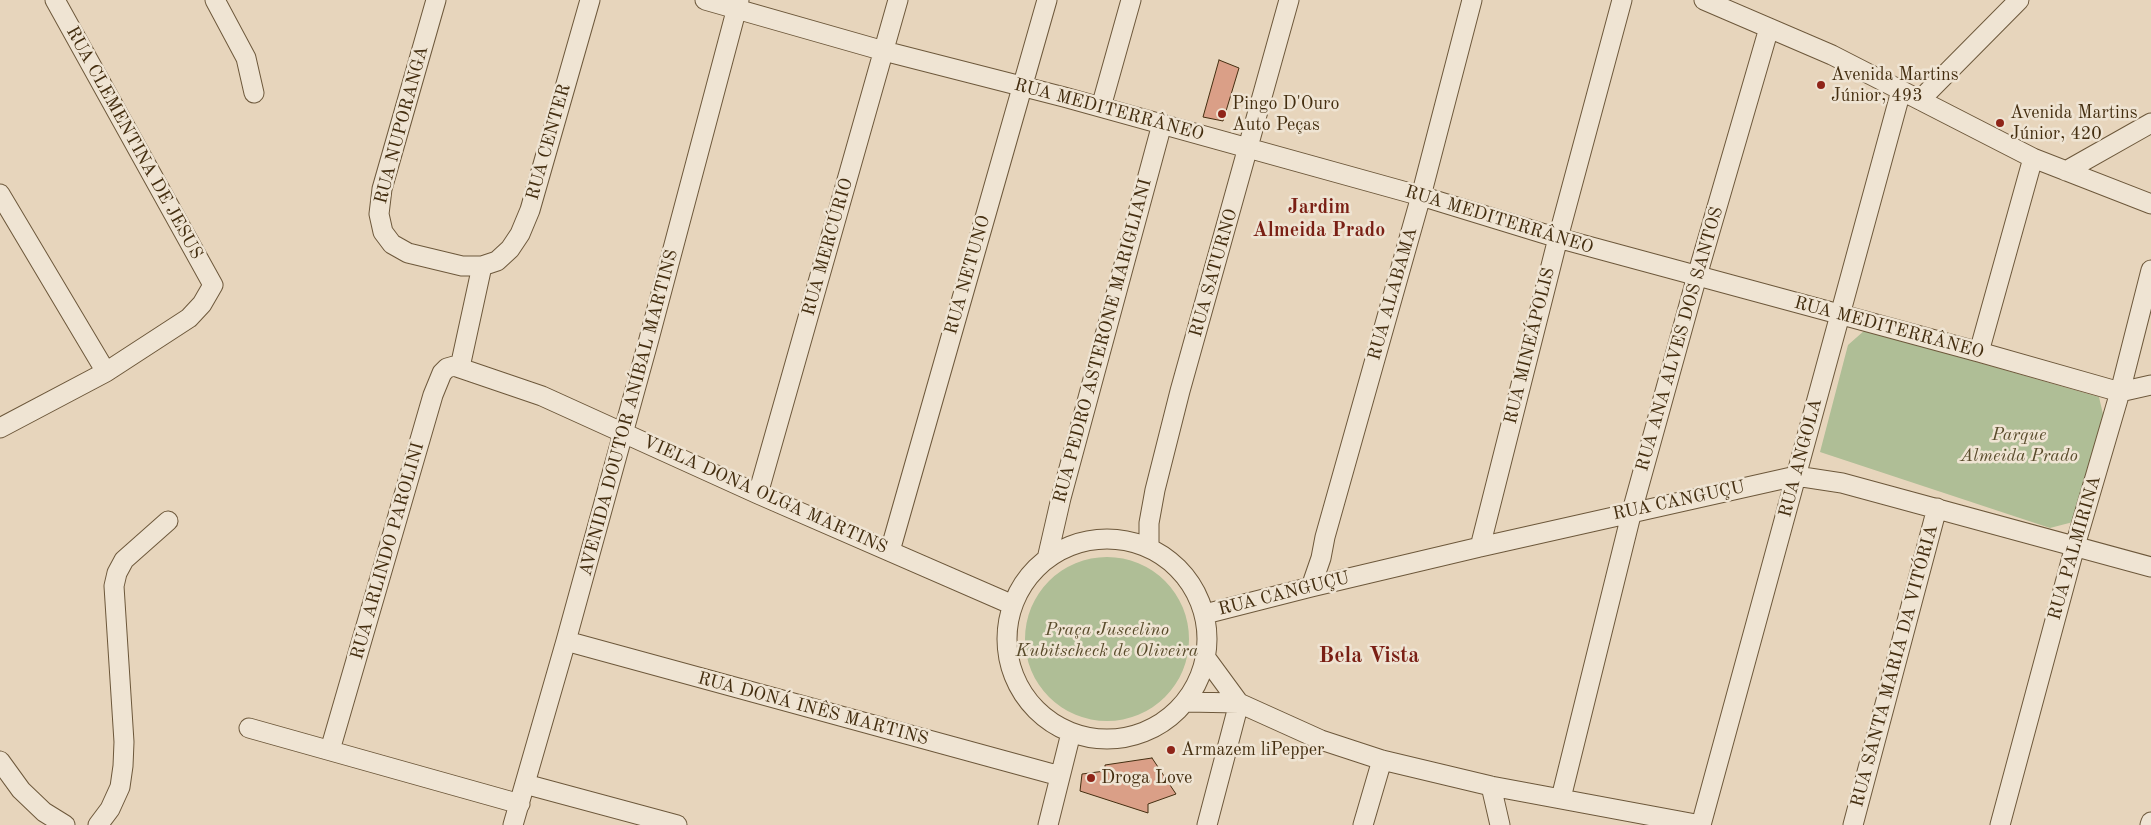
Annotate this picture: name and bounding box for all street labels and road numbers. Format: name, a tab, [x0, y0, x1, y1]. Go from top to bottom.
street label: RUA CLEMENTINA DE JESUS	[61, 23, 207, 263]
street label: RUA NUPORANGA	[371, 44, 433, 206]
street label: RUA MEDITERRÂNEO	[1012, 74, 1206, 146]
street label: RUA CENTER	[522, 81, 576, 203]
street label: RUA MERCÚRIO	[798, 176, 858, 318]
street label: RUA PEDRO ASTERONE MARIGLIANI	[1049, 176, 1157, 506]
street label: RUA MEDITERRÂNEO	[1402, 181, 1596, 259]
street label: RUA ANA ALVES DOS SANTOS	[1632, 204, 1728, 474]
street label: RUA SATURNO	[1185, 206, 1243, 340]
street label: RUA NETUNO	[941, 213, 995, 337]
street label: RUA ALABAMA	[1364, 225, 1422, 363]
street label: AVENIDA DOUTOR ANÍBAL MARTINS	[575, 247, 683, 579]
street label: RUA MINEÁPOLIS	[1500, 265, 1560, 427]
street label: RUA MEDITERRÂNEO	[1792, 292, 1986, 364]
street label: RUA ANGOLA	[1775, 396, 1827, 520]
street label: VIELA DONA OLGA MARTINS	[639, 431, 891, 559]
street label: RUA ARLINDO PAROLINI	[347, 440, 429, 662]
street label: RUA PALMIRINA	[2044, 473, 2106, 623]
street label: RUA CANGUÇU	[1611, 476, 1747, 526]
street label: RUA SANTA MARIA DA VITÓRIA	[1847, 522, 1943, 810]
street label: RUA CANGUÇU	[1216, 567, 1352, 621]
street label: RUA DONÁ INÊS MARTINS	[695, 668, 931, 750]

